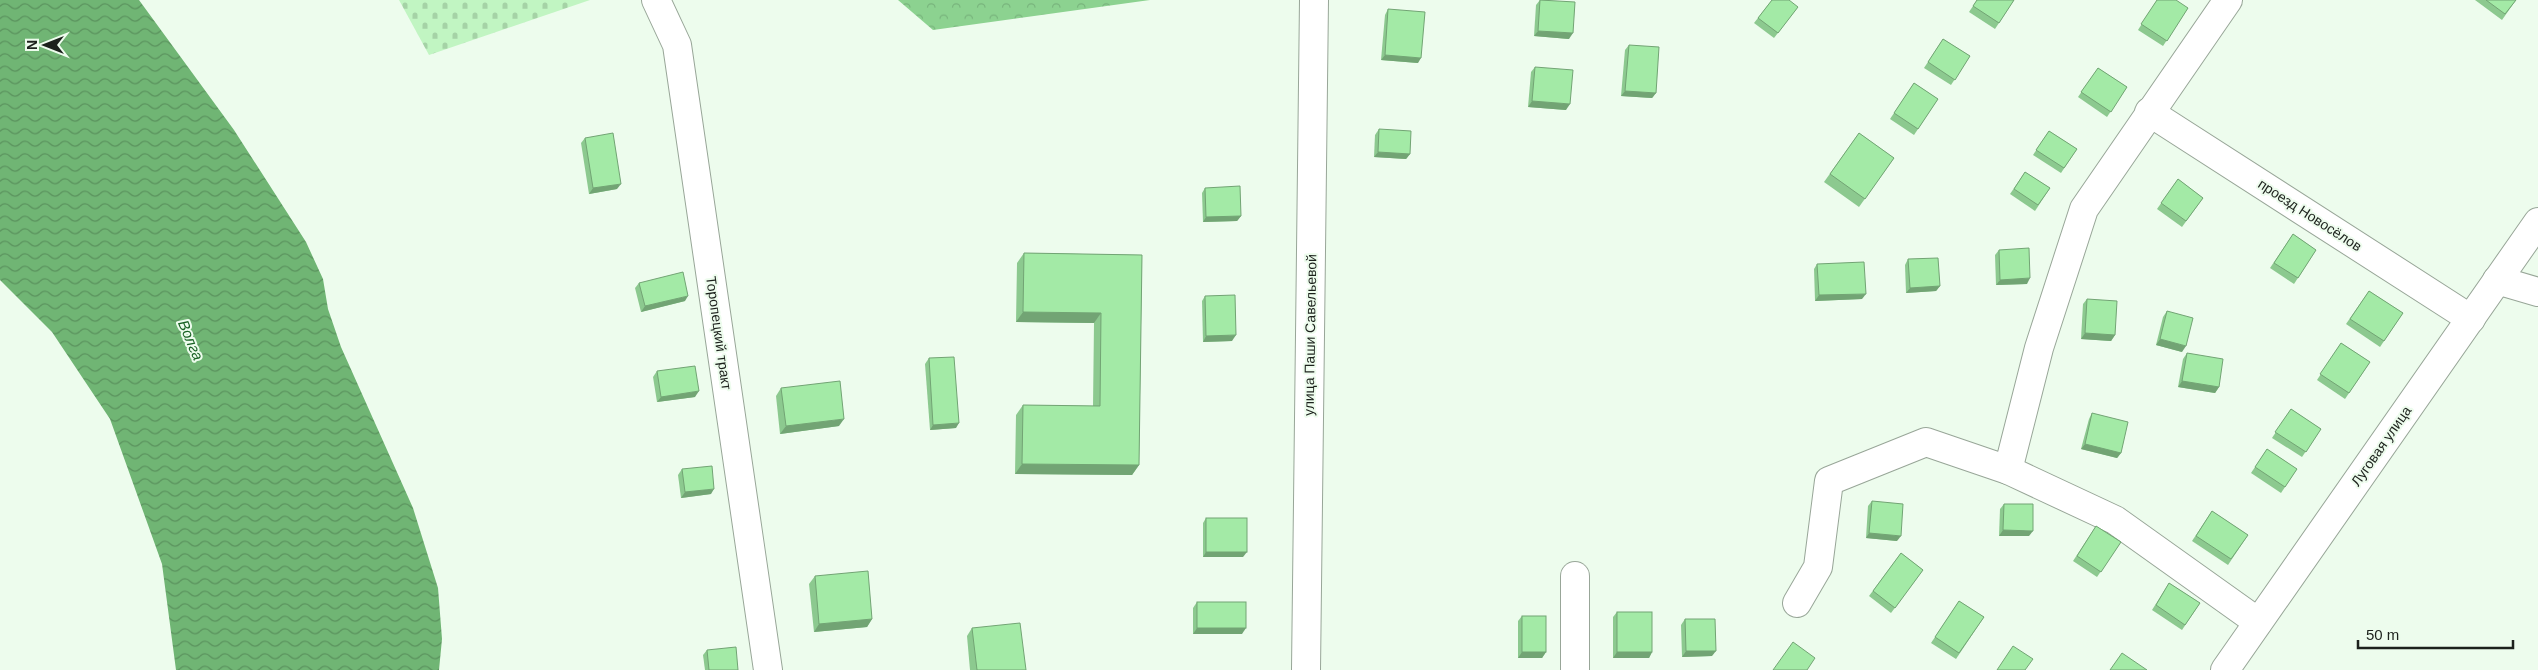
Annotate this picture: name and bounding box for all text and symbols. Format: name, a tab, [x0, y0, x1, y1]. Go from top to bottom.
north arrow	[20, 20, 70, 70]
text: N	[24, 40, 40, 50]
street label: проезд Новосёлов	[2255, 176, 2365, 254]
street label: улица Паши Савельевой	[1301, 254, 1319, 416]
street label: Торопецкий тракт	[703, 275, 735, 391]
water label: Волга	[175, 317, 207, 363]
street label: Луговая улица	[2348, 403, 2415, 489]
scale bar	[2358, 618, 2513, 650]
text: 50 m	[2366, 626, 2399, 643]

